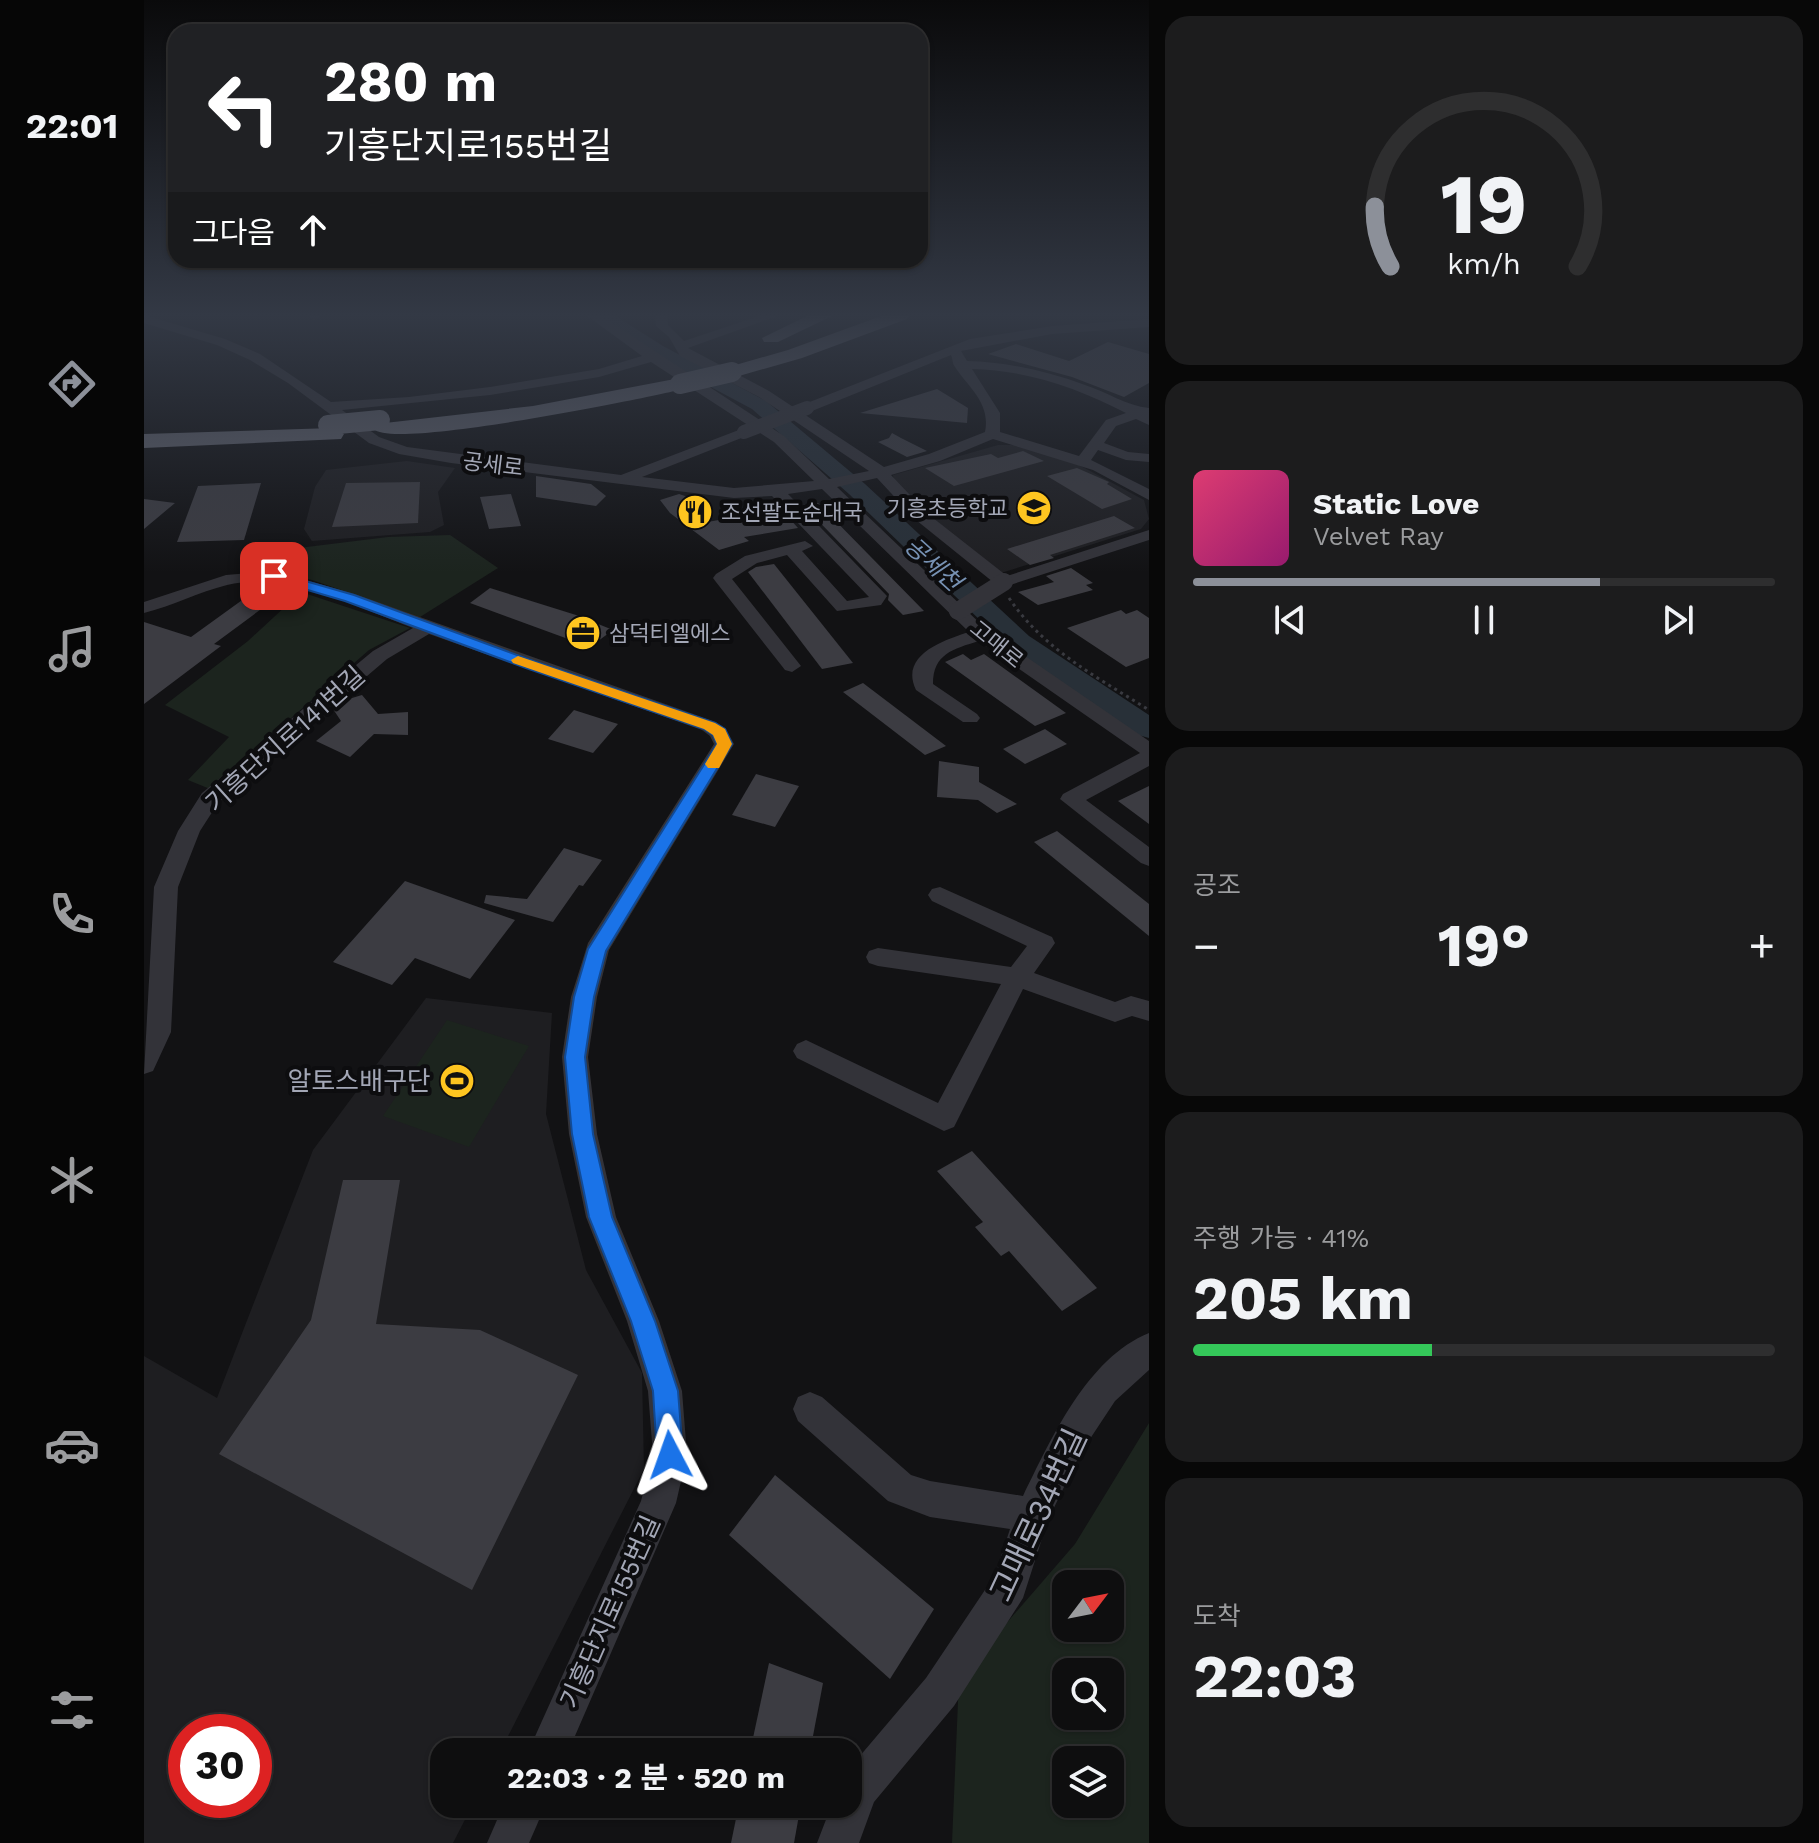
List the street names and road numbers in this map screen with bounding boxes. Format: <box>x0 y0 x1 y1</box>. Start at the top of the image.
street label: 공세로 <box>461 448 525 481</box>
street label: 고매로 <box>965 616 1028 673</box>
street label: 기흥단지로141번길 <box>199 660 371 818</box>
street label: 고매로34번길 <box>982 1423 1094 1607</box>
street label: 기흥단지로155번길 <box>554 1511 666 1713</box>

